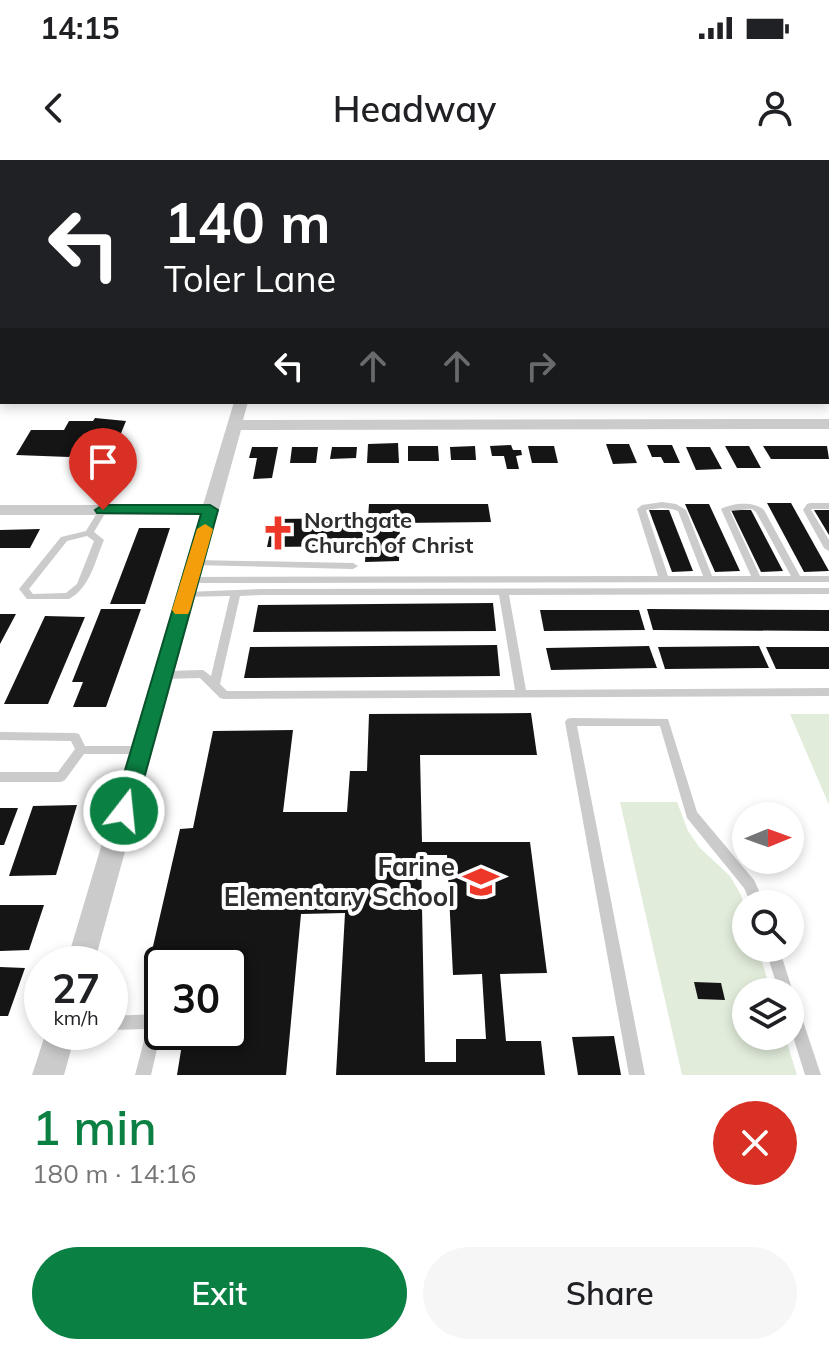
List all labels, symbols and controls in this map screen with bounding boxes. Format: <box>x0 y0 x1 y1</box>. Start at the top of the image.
text: 14:15 <box>40 9 119 47</box>
icon: back <box>32 86 76 130</box>
text: Headway <box>333 86 496 131</box>
icon: person <box>753 86 797 130</box>
text: 140 m <box>164 187 331 257</box>
icon: left <box>32 192 136 296</box>
text: Toler Lane <box>164 256 336 301</box>
icon: left <box>267 344 311 388</box>
icon: ahead <box>351 344 395 388</box>
icon: ahead <box>435 344 479 388</box>
icon: right <box>519 344 563 388</box>
pin <box>69 428 137 510</box>
icon: arrive <box>81 440 125 484</box>
place label: Northgate Church of Christ <box>304 506 473 559</box>
church icon: Northgate Church of Christ <box>259 514 297 552</box>
position arrow <box>82 769 166 853</box>
north arrow <box>732 802 804 874</box>
map controls <box>732 802 804 1050</box>
place label: Farine Elementary School <box>224 850 455 913</box>
school or university icon: Farine Elementary School <box>462 863 500 901</box>
button: search <box>732 890 804 962</box>
speed limit sign: 30 <box>144 946 248 1050</box>
text: 27 <box>52 963 100 1013</box>
button: layers <box>732 978 804 1050</box>
text: km/h <box>53 1005 99 1030</box>
text: 1 min <box>32 1097 157 1157</box>
button: close <box>713 1101 797 1185</box>
text: 180 m · 14:16 <box>32 1157 196 1190</box>
button: Exit <box>32 1247 407 1339</box>
button: Share <box>423 1247 797 1339</box>

